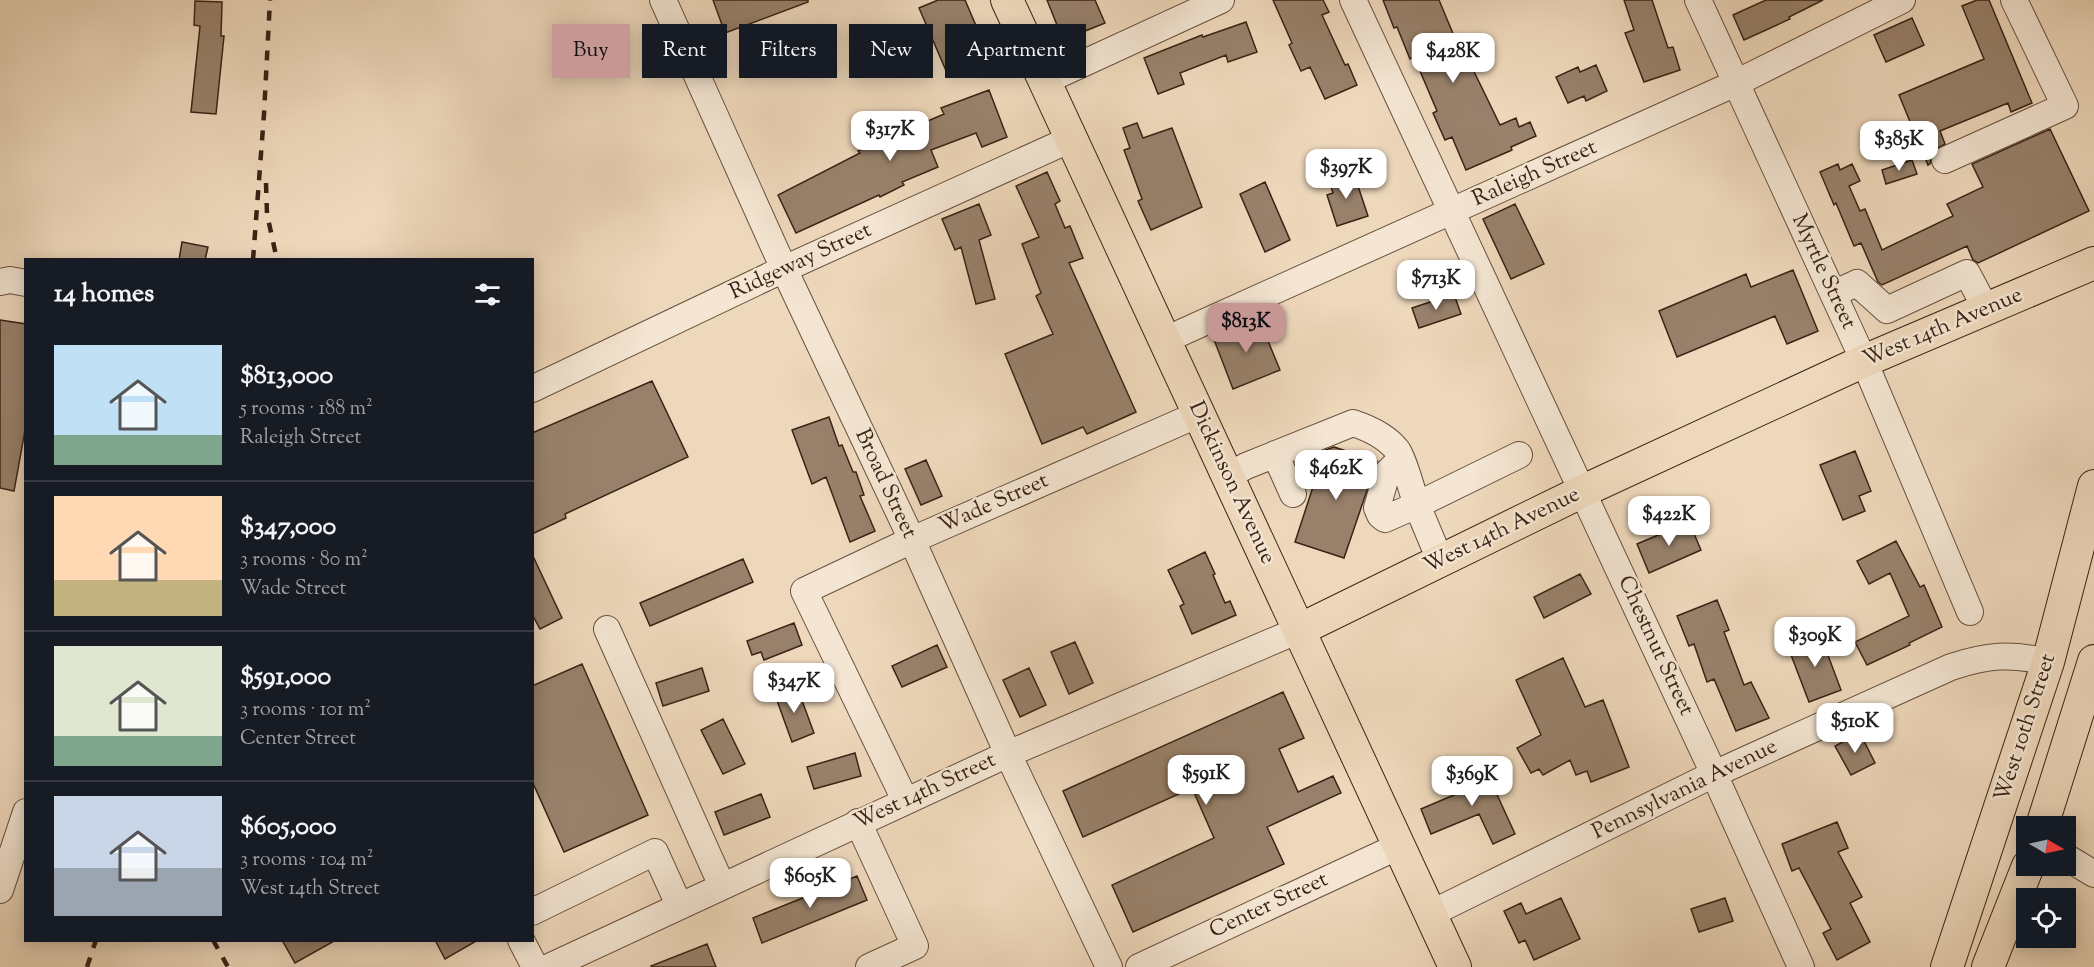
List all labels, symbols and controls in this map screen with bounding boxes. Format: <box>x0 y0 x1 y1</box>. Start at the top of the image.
chip: Buy <box>552 24 630 78</box>
chip: Rent <box>642 24 727 78</box>
chip: Filters <box>739 24 837 78</box>
chip: New <box>849 24 933 78</box>
chip: Apartment <box>945 24 1086 78</box>
pin: $428K <box>1411 33 1495 84</box>
text: $428K <box>1426 38 1480 67</box>
pin: $317K <box>848 111 932 162</box>
text: $317K <box>865 116 915 145</box>
pin: $385K <box>1857 121 1941 172</box>
text: $385K <box>1874 126 1924 155</box>
street label: Raleigh Street <box>1468 132 1603 216</box>
pin: $397K <box>1304 149 1388 200</box>
text: $397K <box>1320 154 1372 183</box>
street label: Myrtle Street <box>1782 209 1864 336</box>
street label: Ridgeway Street <box>725 215 878 309</box>
pin: $713K <box>1394 260 1478 311</box>
text: $713K <box>1411 265 1461 294</box>
text: 14 homes <box>54 276 154 313</box>
icon: filters <box>471 278 504 311</box>
street label: West 14th Avenue <box>1858 280 2028 376</box>
pin: $813K <box>1204 303 1288 354</box>
text: $813K <box>1221 308 1271 337</box>
text: $813,000 <box>240 358 333 395</box>
icon: home <box>102 369 174 441</box>
text: 5 rooms · 188 m² <box>240 395 373 424</box>
street label: Dickinson Avenue <box>1179 396 1283 570</box>
text: Raleigh Street <box>240 424 361 453</box>
street label: Broad Street <box>846 424 925 545</box>
pin: $462K <box>1294 450 1378 501</box>
text: $462K <box>1309 455 1363 484</box>
street label: Wade Street <box>934 465 1054 542</box>
street label: West 14th Avenue <box>1418 479 1586 583</box>
pin: $422K <box>1627 496 1711 547</box>
text: $422K <box>1642 501 1696 530</box>
text: $347,000 <box>240 509 336 546</box>
icon: home <box>102 520 174 592</box>
text: 3 rooms · 80 m² <box>240 546 368 575</box>
street label: Chestnut Street <box>1609 571 1702 722</box>
text: Wade Street <box>240 575 346 604</box>
pin: $309K <box>1773 617 1857 668</box>
text: $309K <box>1788 622 1842 651</box>
street label: West 10th Street <box>1987 649 2065 806</box>
text: $591,000 <box>240 659 331 696</box>
pin: $347K <box>752 663 836 714</box>
text: $347K <box>767 668 821 697</box>
icon: home <box>102 670 174 742</box>
text: 3 rooms · 101 m² <box>240 696 371 725</box>
pin: $510K <box>1813 703 1897 754</box>
text: $510K <box>1830 708 1880 737</box>
text: Center Street <box>240 725 356 754</box>
street label: Pennsylvania Avenue <box>1587 731 1783 849</box>
street label: West 14th Street <box>849 745 1002 839</box>
pin: $591K <box>1164 755 1248 806</box>
pin: $369K <box>1430 756 1514 807</box>
text: $591K <box>1182 760 1230 789</box>
text: $369K <box>1446 761 1498 790</box>
text: $605,000 <box>240 809 336 846</box>
north arrow <box>2016 816 2076 876</box>
map controls <box>2016 816 2076 948</box>
icon: home <box>102 820 174 892</box>
text: 3 rooms · 104 m² <box>240 846 374 875</box>
pin: $605K <box>768 858 852 909</box>
text: $605K <box>784 863 836 892</box>
street label: Center Street <box>1204 864 1334 947</box>
text: West 14th Street <box>240 875 380 904</box>
button: locate <box>2016 888 2076 948</box>

